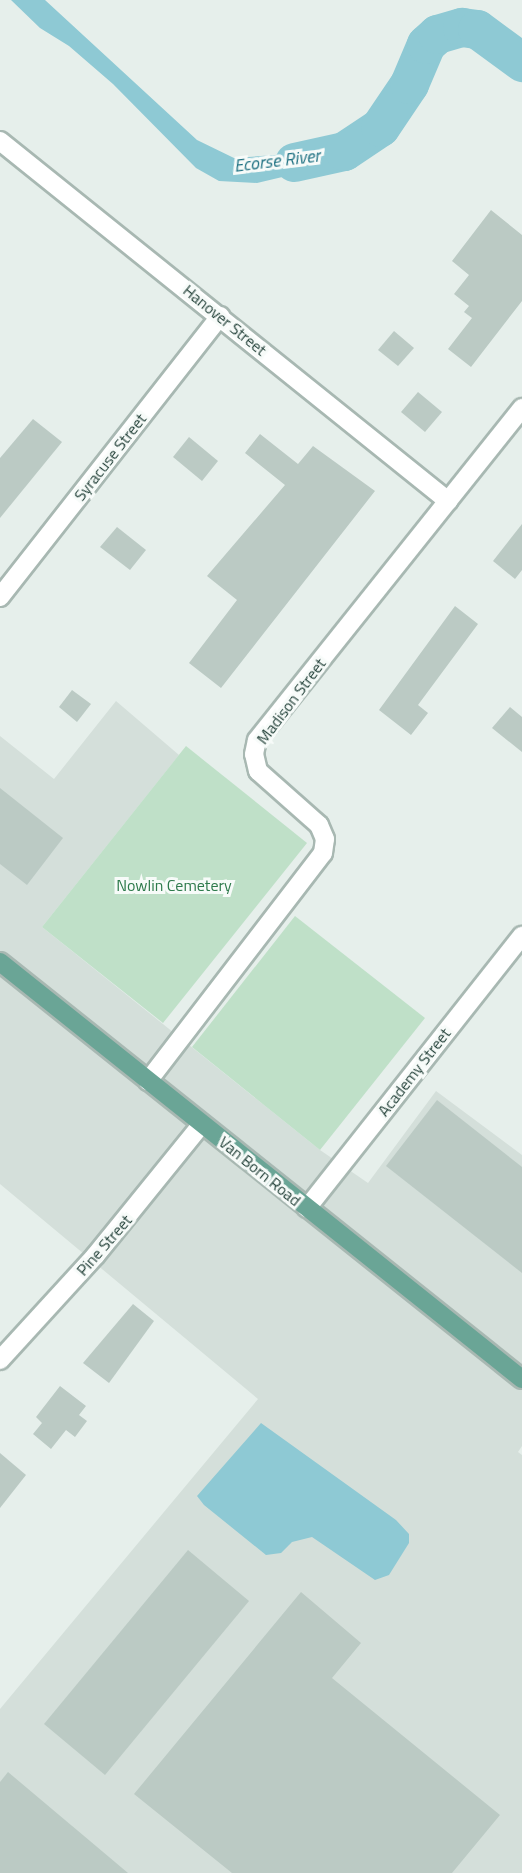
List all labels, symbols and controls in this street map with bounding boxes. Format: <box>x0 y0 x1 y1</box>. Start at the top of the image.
water label: Ecorse River <box>233 145 321 177</box>
street label: Hanover Street <box>179 281 271 359</box>
street label: Syracuse Street <box>70 410 150 504</box>
street label: Madison Street <box>252 654 330 748</box>
park label: Nowlin Cemetery <box>116 875 232 895</box>
street label: Academy Street <box>374 1024 454 1120</box>
street label: Van Born Road <box>215 1132 305 1210</box>
street label: Pine Street <box>72 1211 136 1279</box>

